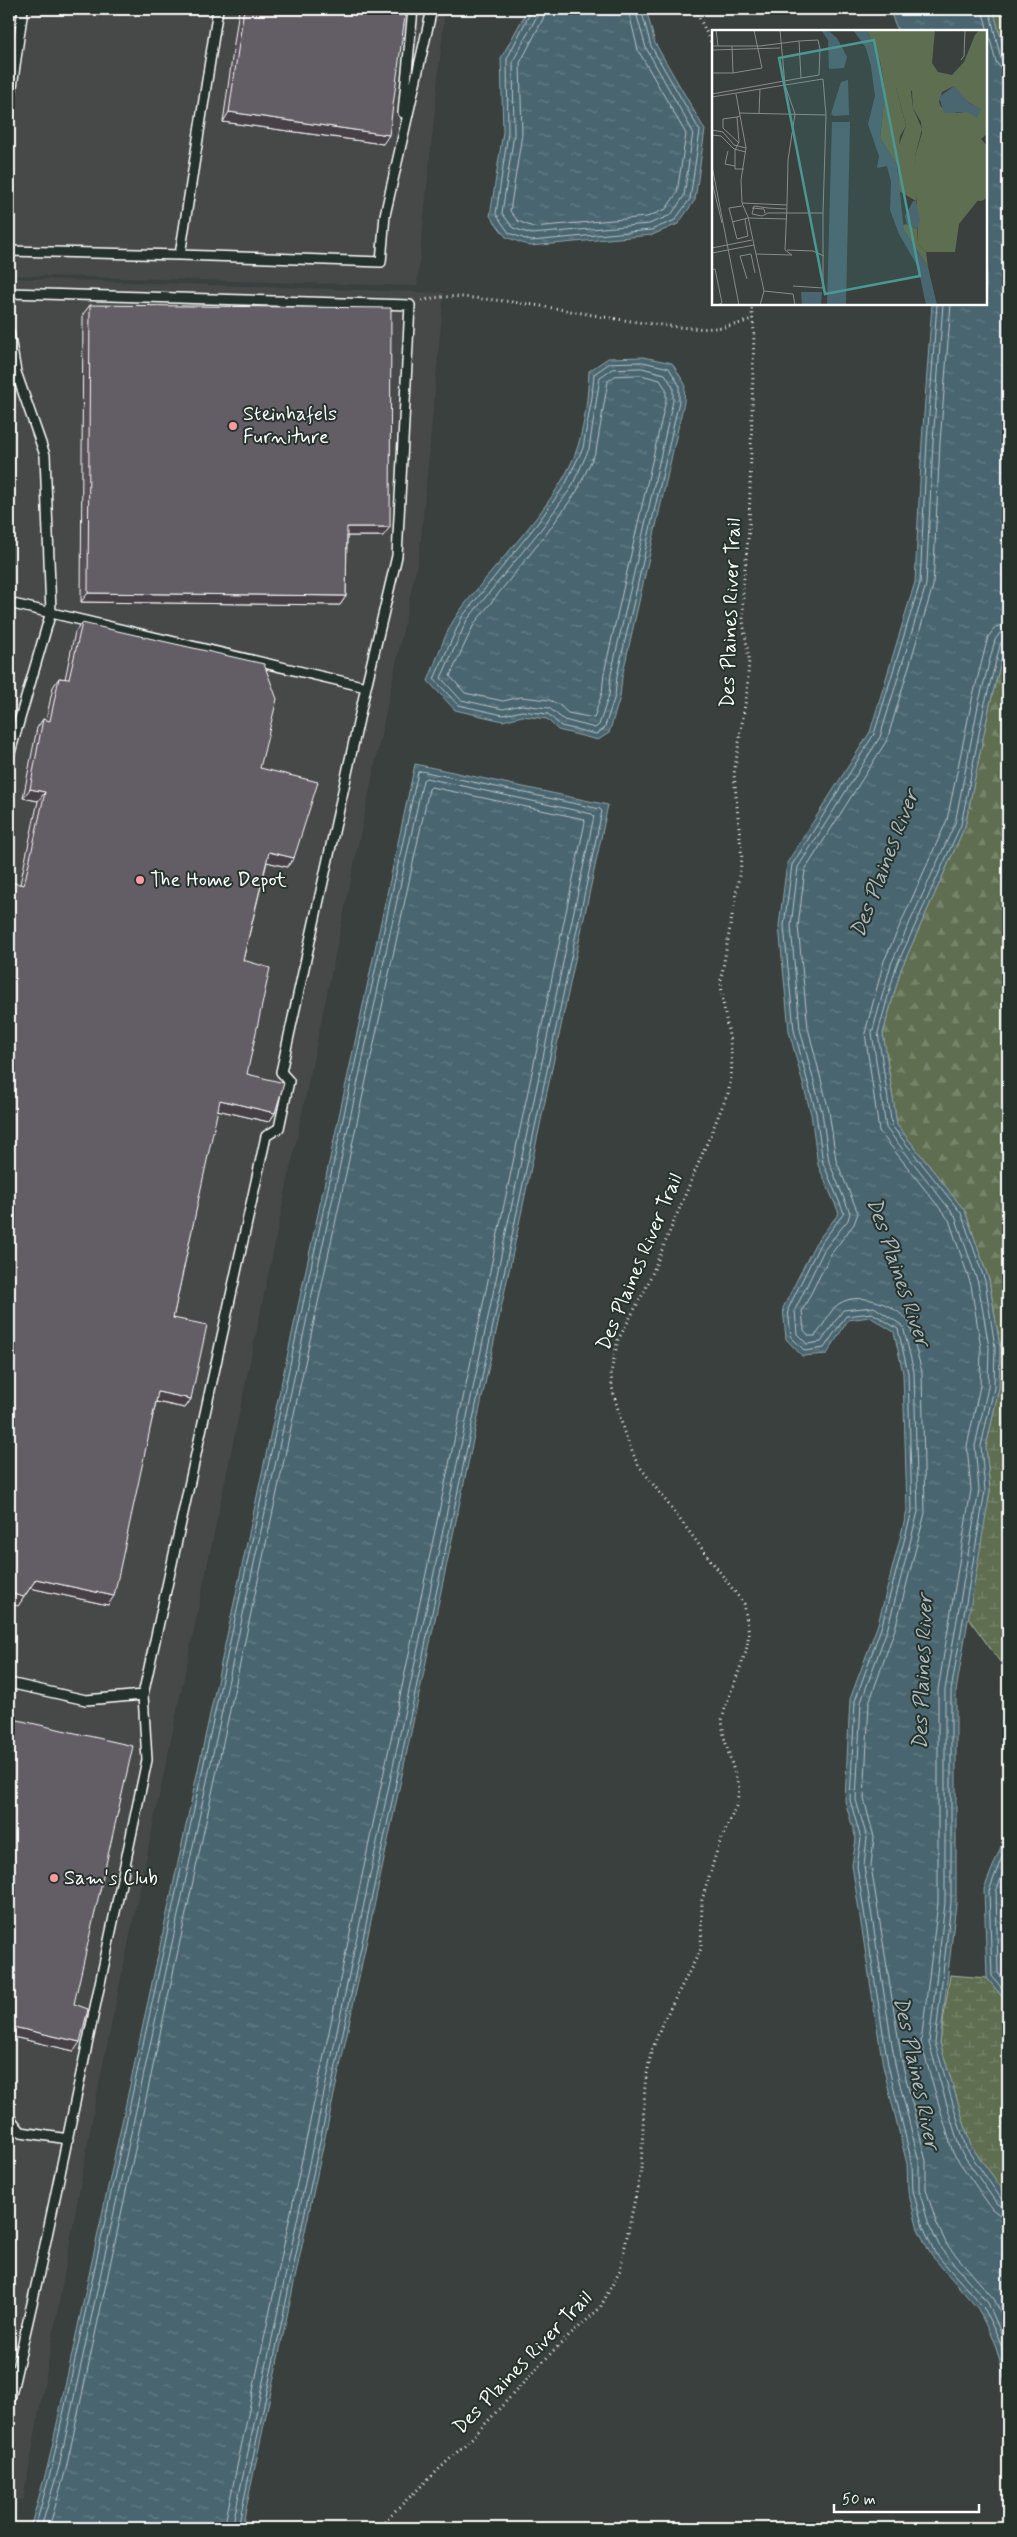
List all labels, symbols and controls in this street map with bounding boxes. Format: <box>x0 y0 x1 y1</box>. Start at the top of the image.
inset map <box>712 30 987 305</box>
place label: Steinhafels Furniture <box>243 401 337 451</box>
marker: Steinhafels Furniture <box>227 420 239 432</box>
street label: Des Plaines River Trail <box>714 518 748 708</box>
water label: Des Plaines River <box>844 783 927 942</box>
place label: The Home Depot <box>150 867 287 894</box>
marker: The Home Depot <box>134 874 146 886</box>
street label: Des Plaines River Trail <box>590 1169 690 1355</box>
water label: Des Plaines River <box>859 1194 938 1353</box>
water label: Des Plaines River <box>906 1591 940 1750</box>
place label: Sam's Club <box>64 1865 158 1892</box>
marker: Sam's Club <box>48 1872 60 1884</box>
water label: Des Plaines River <box>886 1994 947 2155</box>
street label: Des Plaines River Trail <box>447 2285 599 2441</box>
scale bar <box>834 2482 980 2514</box>
text: 50 m <box>842 2490 876 2510</box>

